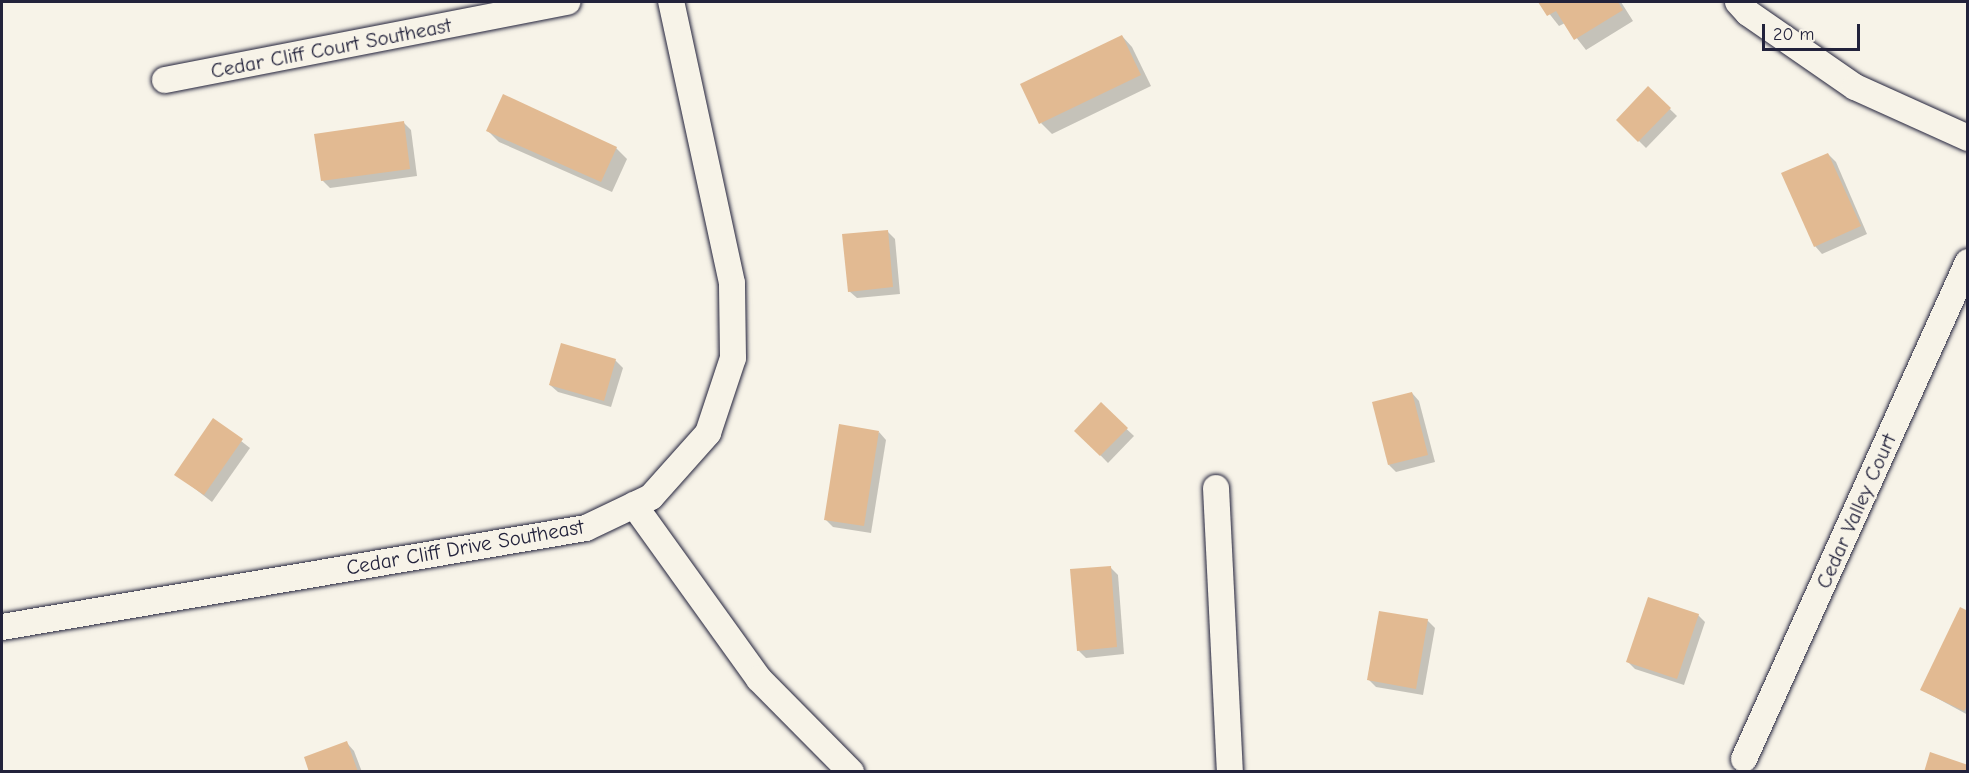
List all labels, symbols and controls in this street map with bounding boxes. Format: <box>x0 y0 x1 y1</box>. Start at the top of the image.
street label: Cedar Cliff Court Southeast <box>209 12 453 84</box>
scale bar <box>1765 12 1862 50</box>
text: 20 m <box>1773 24 1814 45</box>
street label: Cedar Valley Court <box>1811 430 1901 592</box>
street label: Cedar Cliff Drive Southeast <box>344 514 586 580</box>

